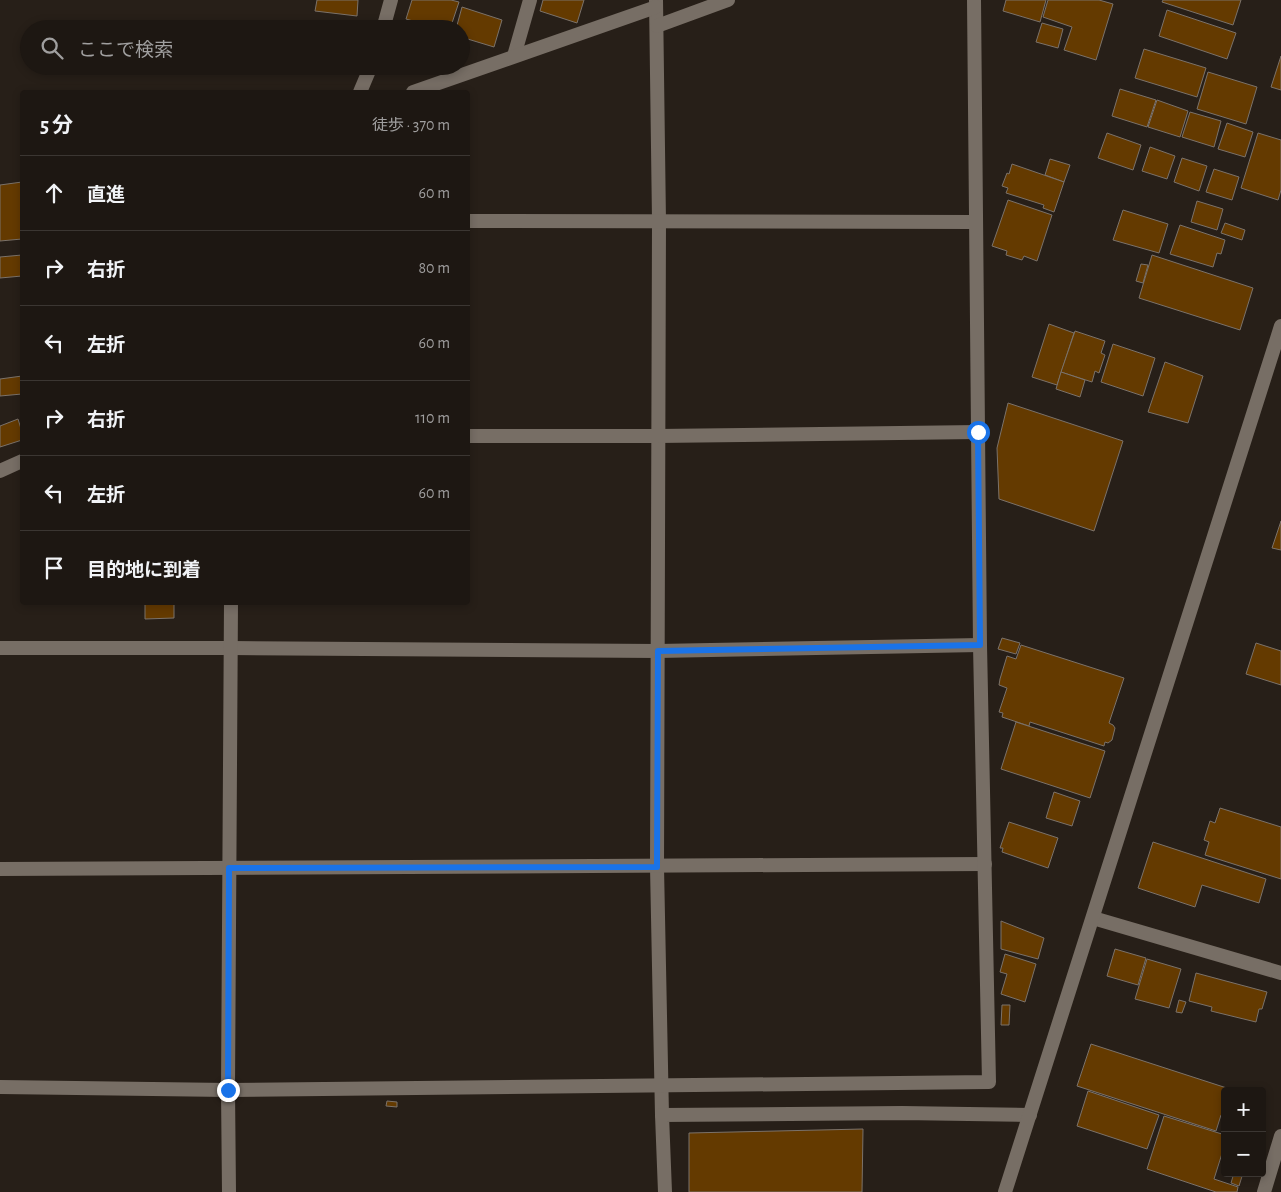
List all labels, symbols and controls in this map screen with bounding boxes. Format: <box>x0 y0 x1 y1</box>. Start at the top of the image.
search box <box>20 20 470 75</box>
icon: search <box>38 34 66 62</box>
text: ここで検索 <box>78 41 173 60</box>
text: 5 分 <box>40 115 73 136</box>
text: 徒歩 · 370 m <box>372 117 450 133</box>
icon: ahead <box>40 179 68 207</box>
text: 60 m <box>419 185 450 201</box>
text: 直進 <box>87 186 125 205</box>
icon: right <box>40 254 68 282</box>
text: 80 m <box>419 260 450 276</box>
text: 右折 <box>87 261 125 280</box>
icon: left <box>40 329 68 357</box>
text: 60 m <box>419 335 450 351</box>
text: 左折 <box>87 336 125 355</box>
icon: right <box>40 404 68 432</box>
text: 110 m <box>415 410 450 426</box>
text: 右折 <box>87 411 125 430</box>
route start <box>967 421 990 444</box>
icon: left <box>40 479 68 507</box>
text: 60 m <box>419 485 450 501</box>
text: 左折 <box>87 486 125 505</box>
icon: arrive <box>40 554 68 582</box>
text: 目的地に到着 <box>87 561 201 580</box>
route end <box>217 1079 240 1102</box>
map controls <box>1221 1087 1266 1177</box>
button: + <box>1221 1087 1266 1132</box>
button: − <box>1221 1132 1266 1177</box>

